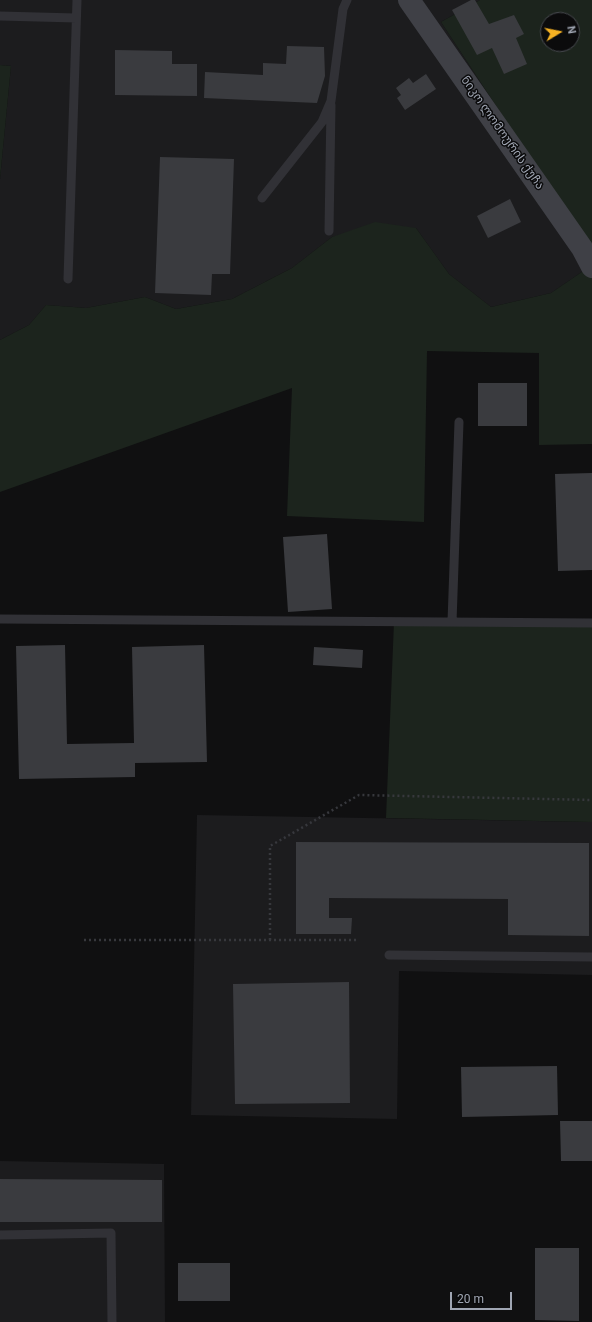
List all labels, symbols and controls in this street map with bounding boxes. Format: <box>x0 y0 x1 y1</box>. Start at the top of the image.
north arrow <box>540 12 580 52</box>
text: N <box>564 25 578 35</box>
street label: ნიკო ლომოურის ქუჩა <box>457 74 547 192</box>
scale bar <box>452 1284 514 1310</box>
text: 20 m <box>457 1292 484 1306</box>

